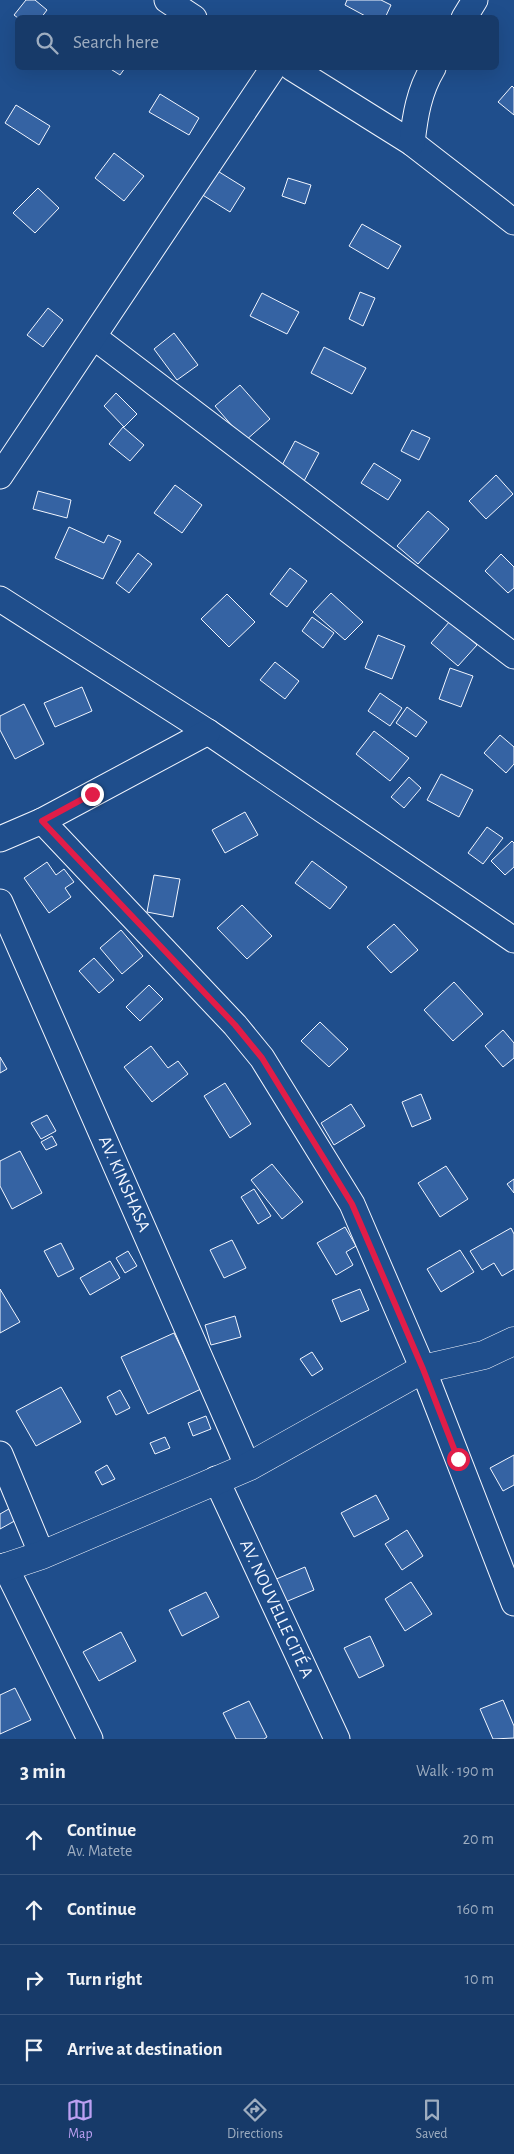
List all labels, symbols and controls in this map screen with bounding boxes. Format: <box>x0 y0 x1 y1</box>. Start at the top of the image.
search box <box>15 15 499 70</box>
icon: search <box>33 29 61 57</box>
text: Search here <box>73 33 159 52</box>
route end <box>81 783 104 806</box>
street label: AV. KINSHASA <box>95 1133 153 1235</box>
route start <box>447 1448 470 1471</box>
street label: AV. NOUVELLE CITÉ A <box>236 1536 319 1682</box>
text: 3 min <box>20 1761 66 1782</box>
text: Walk · 190 m <box>416 1763 494 1779</box>
text: Continue <box>67 1821 136 1840</box>
icon: ahead <box>20 1826 48 1854</box>
text: 20 m <box>463 1831 494 1847</box>
text: Av. Matete <box>67 1843 132 1859</box>
icon: ahead <box>20 1896 48 1924</box>
text: Continue <box>67 1900 136 1919</box>
text: 160 m <box>457 1901 494 1917</box>
icon: right <box>20 1966 48 1994</box>
text: Turn right <box>67 1970 142 1989</box>
text: 10 m <box>465 1971 494 1987</box>
icon: arrive <box>20 2036 48 2064</box>
text: Arrive at destination <box>67 2040 223 2059</box>
tab: Map <box>66 2096 94 2143</box>
tab: Directions <box>227 2096 283 2143</box>
tab: Saved <box>416 2096 448 2143</box>

